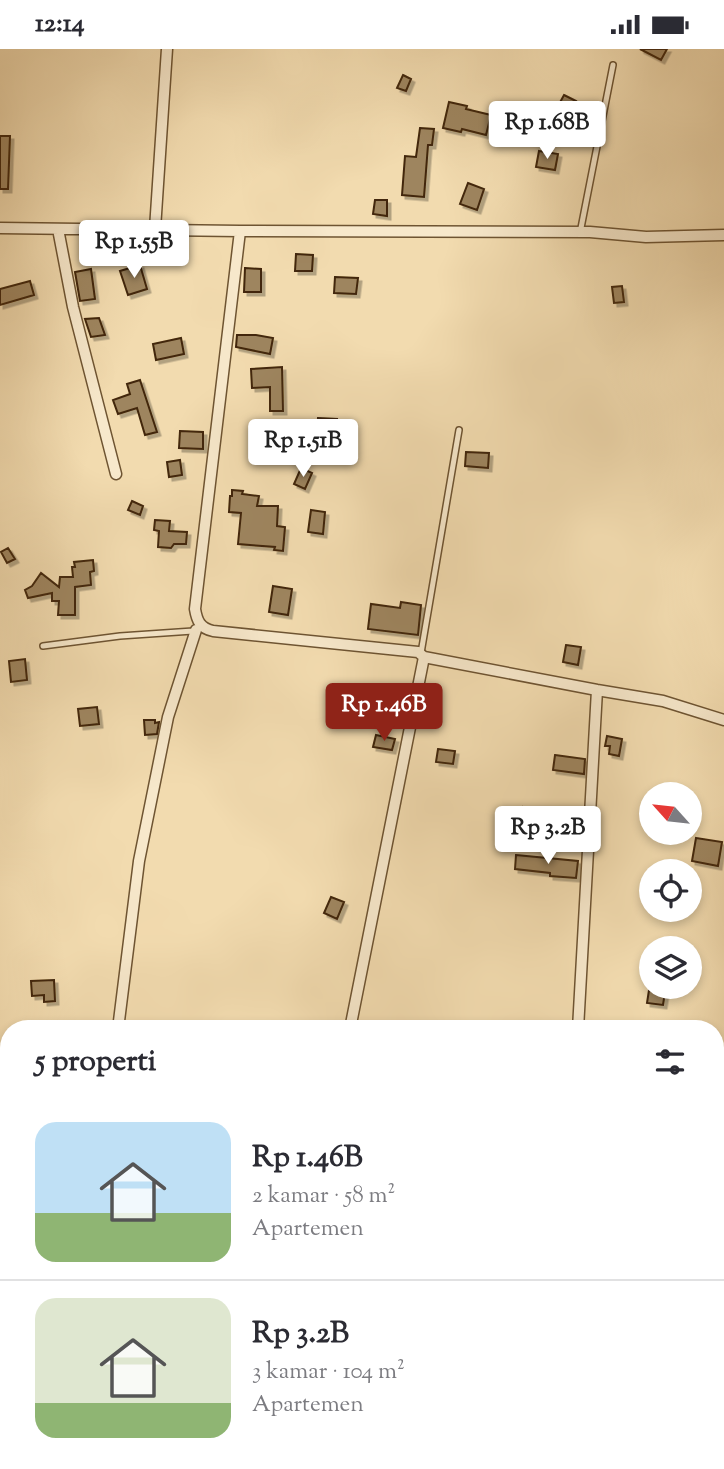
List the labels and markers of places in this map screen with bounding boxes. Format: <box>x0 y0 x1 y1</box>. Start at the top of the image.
pin: Rp 1.68B <box>475 101 619 161</box>
pin: Rp 1.55B <box>62 221 206 280</box>
pin: Rp 1.51B <box>231 419 375 479</box>
pin: Rp 1.46B <box>312 683 456 743</box>
pin: Rp 3.2B <box>483 807 613 866</box>

